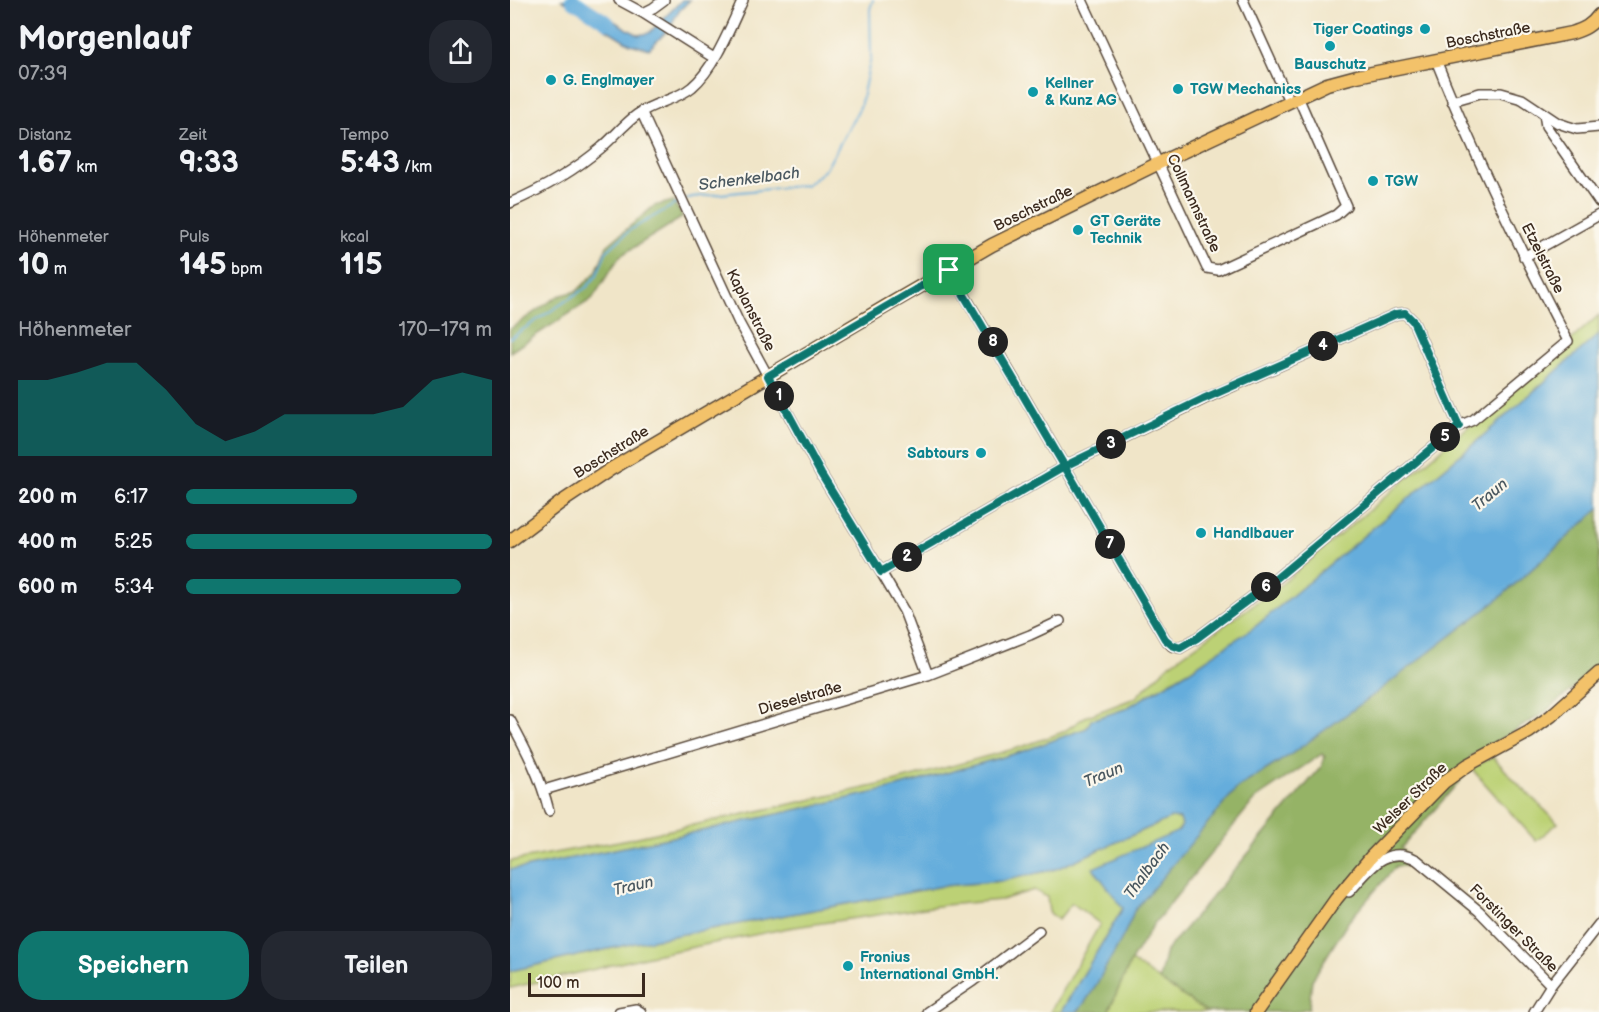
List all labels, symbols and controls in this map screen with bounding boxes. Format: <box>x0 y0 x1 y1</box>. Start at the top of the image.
street label: Boschstraße <box>1444 18 1532 53</box>
text: Morgenlauf <box>18 19 192 59</box>
button: share <box>429 20 492 83</box>
place label: Tiger Coatings <box>1313 20 1413 39</box>
marker: Tiger Coatings <box>1418 22 1432 36</box>
marker: Bauschutz <box>1323 39 1337 53</box>
place label: Bauschutz <box>1294 55 1367 74</box>
text: 07:39 <box>18 62 67 86</box>
place label: G. Englmayer <box>563 71 655 90</box>
marker: G. Englmayer <box>544 73 558 87</box>
place label: Kellner & Kunz AG <box>1045 74 1117 110</box>
place label: TGW Mechanics <box>1190 80 1301 99</box>
marker: TGW Mechanics <box>1171 82 1185 96</box>
marker: Kellner & Kunz AG <box>1026 85 1040 99</box>
text: Distanz <box>18 126 72 145</box>
text: Zeit <box>179 126 207 145</box>
text: Tempo <box>340 126 389 145</box>
text: 1.67 <box>18 145 72 181</box>
text: 9:33 <box>179 145 239 181</box>
text: 5:43 <box>340 145 400 181</box>
street label: Collmannstraße <box>1162 151 1225 256</box>
text: km <box>72 158 97 177</box>
text: /km <box>400 158 432 177</box>
water label: Schenkelbach <box>698 164 801 195</box>
place label: TGW <box>1385 172 1418 191</box>
marker: TGW <box>1366 174 1380 188</box>
street label: Boschstraße <box>991 181 1076 236</box>
place label: GT Geräte Technik <box>1090 212 1161 248</box>
street label: Etzelstraße <box>1517 220 1568 297</box>
marker: GT Geräte Technik <box>1071 223 1085 237</box>
text: Höhenmeter <box>18 228 108 247</box>
text: Puls <box>179 228 209 247</box>
text: kcal <box>340 228 369 247</box>
pin <box>923 244 974 295</box>
text: 10 <box>18 247 49 283</box>
text: 145 <box>179 247 227 283</box>
text: 115 <box>340 247 383 283</box>
icon: arrive <box>932 253 965 286</box>
text: m <box>49 260 67 279</box>
text: bpm <box>227 260 262 279</box>
street label: Kaplanstraße <box>722 266 779 355</box>
text: Höhenmeter <box>18 318 131 342</box>
text: 170–179 m <box>398 318 492 342</box>
pin: 8 <box>978 327 1008 357</box>
pin: 4 <box>1308 331 1338 361</box>
text: 8 <box>988 332 998 351</box>
text: 4 <box>1318 336 1328 355</box>
pin: 1 <box>764 381 794 411</box>
text: 1 <box>776 386 782 405</box>
street label: Boschstraße <box>570 422 653 483</box>
pin: 5 <box>1430 422 1460 452</box>
text: 5 <box>1440 427 1450 446</box>
pin: 3 <box>1096 429 1126 459</box>
text: 3 <box>1106 434 1116 453</box>
place label: Sabtours <box>907 444 969 463</box>
marker: Sabtours <box>974 446 988 460</box>
water label: Traun <box>1468 475 1512 516</box>
text: 200 m <box>18 485 77 509</box>
text: 6:17 <box>114 485 148 509</box>
place label: Handlbauer <box>1213 524 1295 543</box>
marker: Handlbauer <box>1194 526 1208 540</box>
pin: 7 <box>1095 529 1125 559</box>
text: 400 m <box>18 530 77 554</box>
text: 5:25 <box>114 530 153 554</box>
text: 7 <box>1106 534 1114 553</box>
pin: 2 <box>892 542 922 572</box>
text: 2 <box>902 547 912 566</box>
pin: 6 <box>1251 572 1281 602</box>
text: 600 m <box>18 575 78 599</box>
text: 5:34 <box>114 575 154 599</box>
text: 6 <box>1261 577 1271 596</box>
street label: Dieselstraße <box>756 677 844 719</box>
street label: Welser Straße <box>1370 758 1451 838</box>
water label: Traun <box>1081 759 1126 792</box>
water label: Thalbach <box>1120 839 1174 903</box>
water label: Traun <box>611 873 655 900</box>
street label: Forstinger Straße <box>1465 880 1562 977</box>
button: Speichern <box>18 931 249 1000</box>
button: Teilen <box>261 931 492 1000</box>
place label: Fronius International GmbH. <box>860 948 998 984</box>
marker: Fronius International GmbH. <box>841 959 855 973</box>
scale bar <box>528 970 645 998</box>
text: 100 m <box>537 974 580 993</box>

